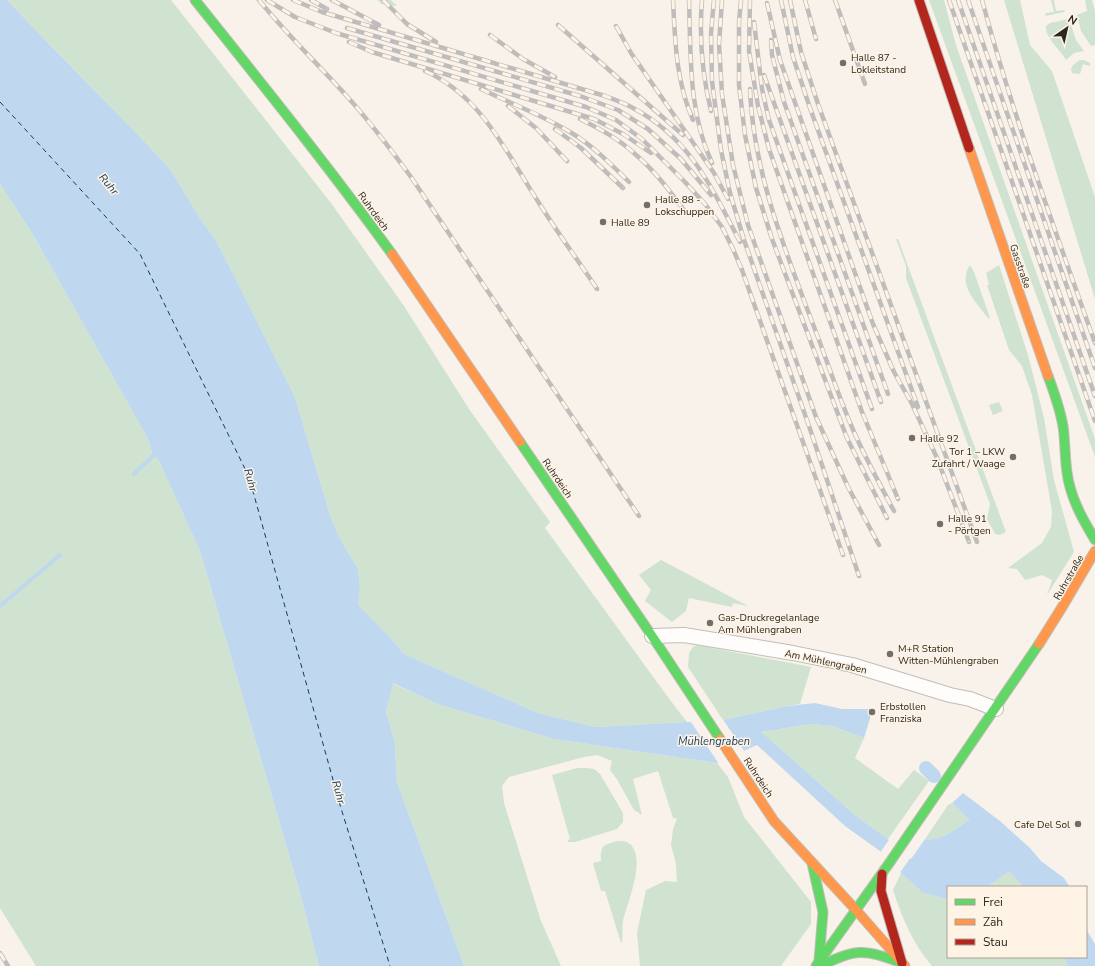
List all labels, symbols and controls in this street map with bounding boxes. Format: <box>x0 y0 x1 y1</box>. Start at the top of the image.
north arrow <box>1047 8 1087 48</box>
text: N <box>1065 12 1080 29</box>
place label: Halle 87 - Lokleitstand <box>851 51 906 77</box>
marker: Halle 87 - Lokleitstand <box>838 58 848 68</box>
water label: Ruhr <box>95 170 123 199</box>
street label: Ruhrdeich <box>354 189 392 234</box>
place label: Halle 88 - Lokschuppen <box>655 193 714 219</box>
marker: Halle 88 - Lokschuppen <box>642 200 652 210</box>
place label: Halle 89 <box>611 216 650 230</box>
marker: Halle 89 <box>598 217 608 227</box>
street label: Gasstraße <box>1006 242 1034 290</box>
place label: Halle 92 <box>920 432 959 446</box>
marker: Halle 92 <box>907 433 917 443</box>
place label: Tor 1 – LKW Zufahrt / Waage <box>932 445 1005 471</box>
marker: Tor 1 – LKW Zufahrt / Waage <box>1008 452 1018 462</box>
street label: Ruhrdeich <box>539 456 576 501</box>
water label: Ruhr <box>240 467 261 495</box>
place label: Halle 91 - Pörtgen <box>948 512 991 538</box>
marker: Halle 91 - Pörtgen <box>935 519 945 529</box>
street label: Ruhrstraße <box>1050 552 1087 603</box>
place label: Gas-Druckregelanlage Am Mühlengraben <box>718 611 819 637</box>
marker: Gas-Druckregelanlage Am Mühlengraben <box>705 618 715 628</box>
place label: M+R Station Witten-Mühlengraben <box>898 642 999 668</box>
street label: Am Mühlengraben <box>783 646 868 678</box>
marker: M+R Station Witten-Mühlengraben <box>885 649 895 659</box>
place label: Erbstollen Franziska <box>880 700 926 726</box>
marker: Erbstollen Franziska <box>867 707 877 717</box>
water label: Mühlengraben <box>678 734 750 749</box>
street label: Ruhrdeich <box>740 755 776 800</box>
water label: Ruhr <box>328 779 349 807</box>
place label: Cafe Del Sol <box>1014 818 1070 832</box>
marker: Cafe Del Sol <box>1073 819 1083 829</box>
legend <box>947 886 1087 958</box>
text: Frei <box>983 894 1003 910</box>
text: Zäh <box>983 914 1003 930</box>
text: Stau <box>983 934 1008 950</box>

